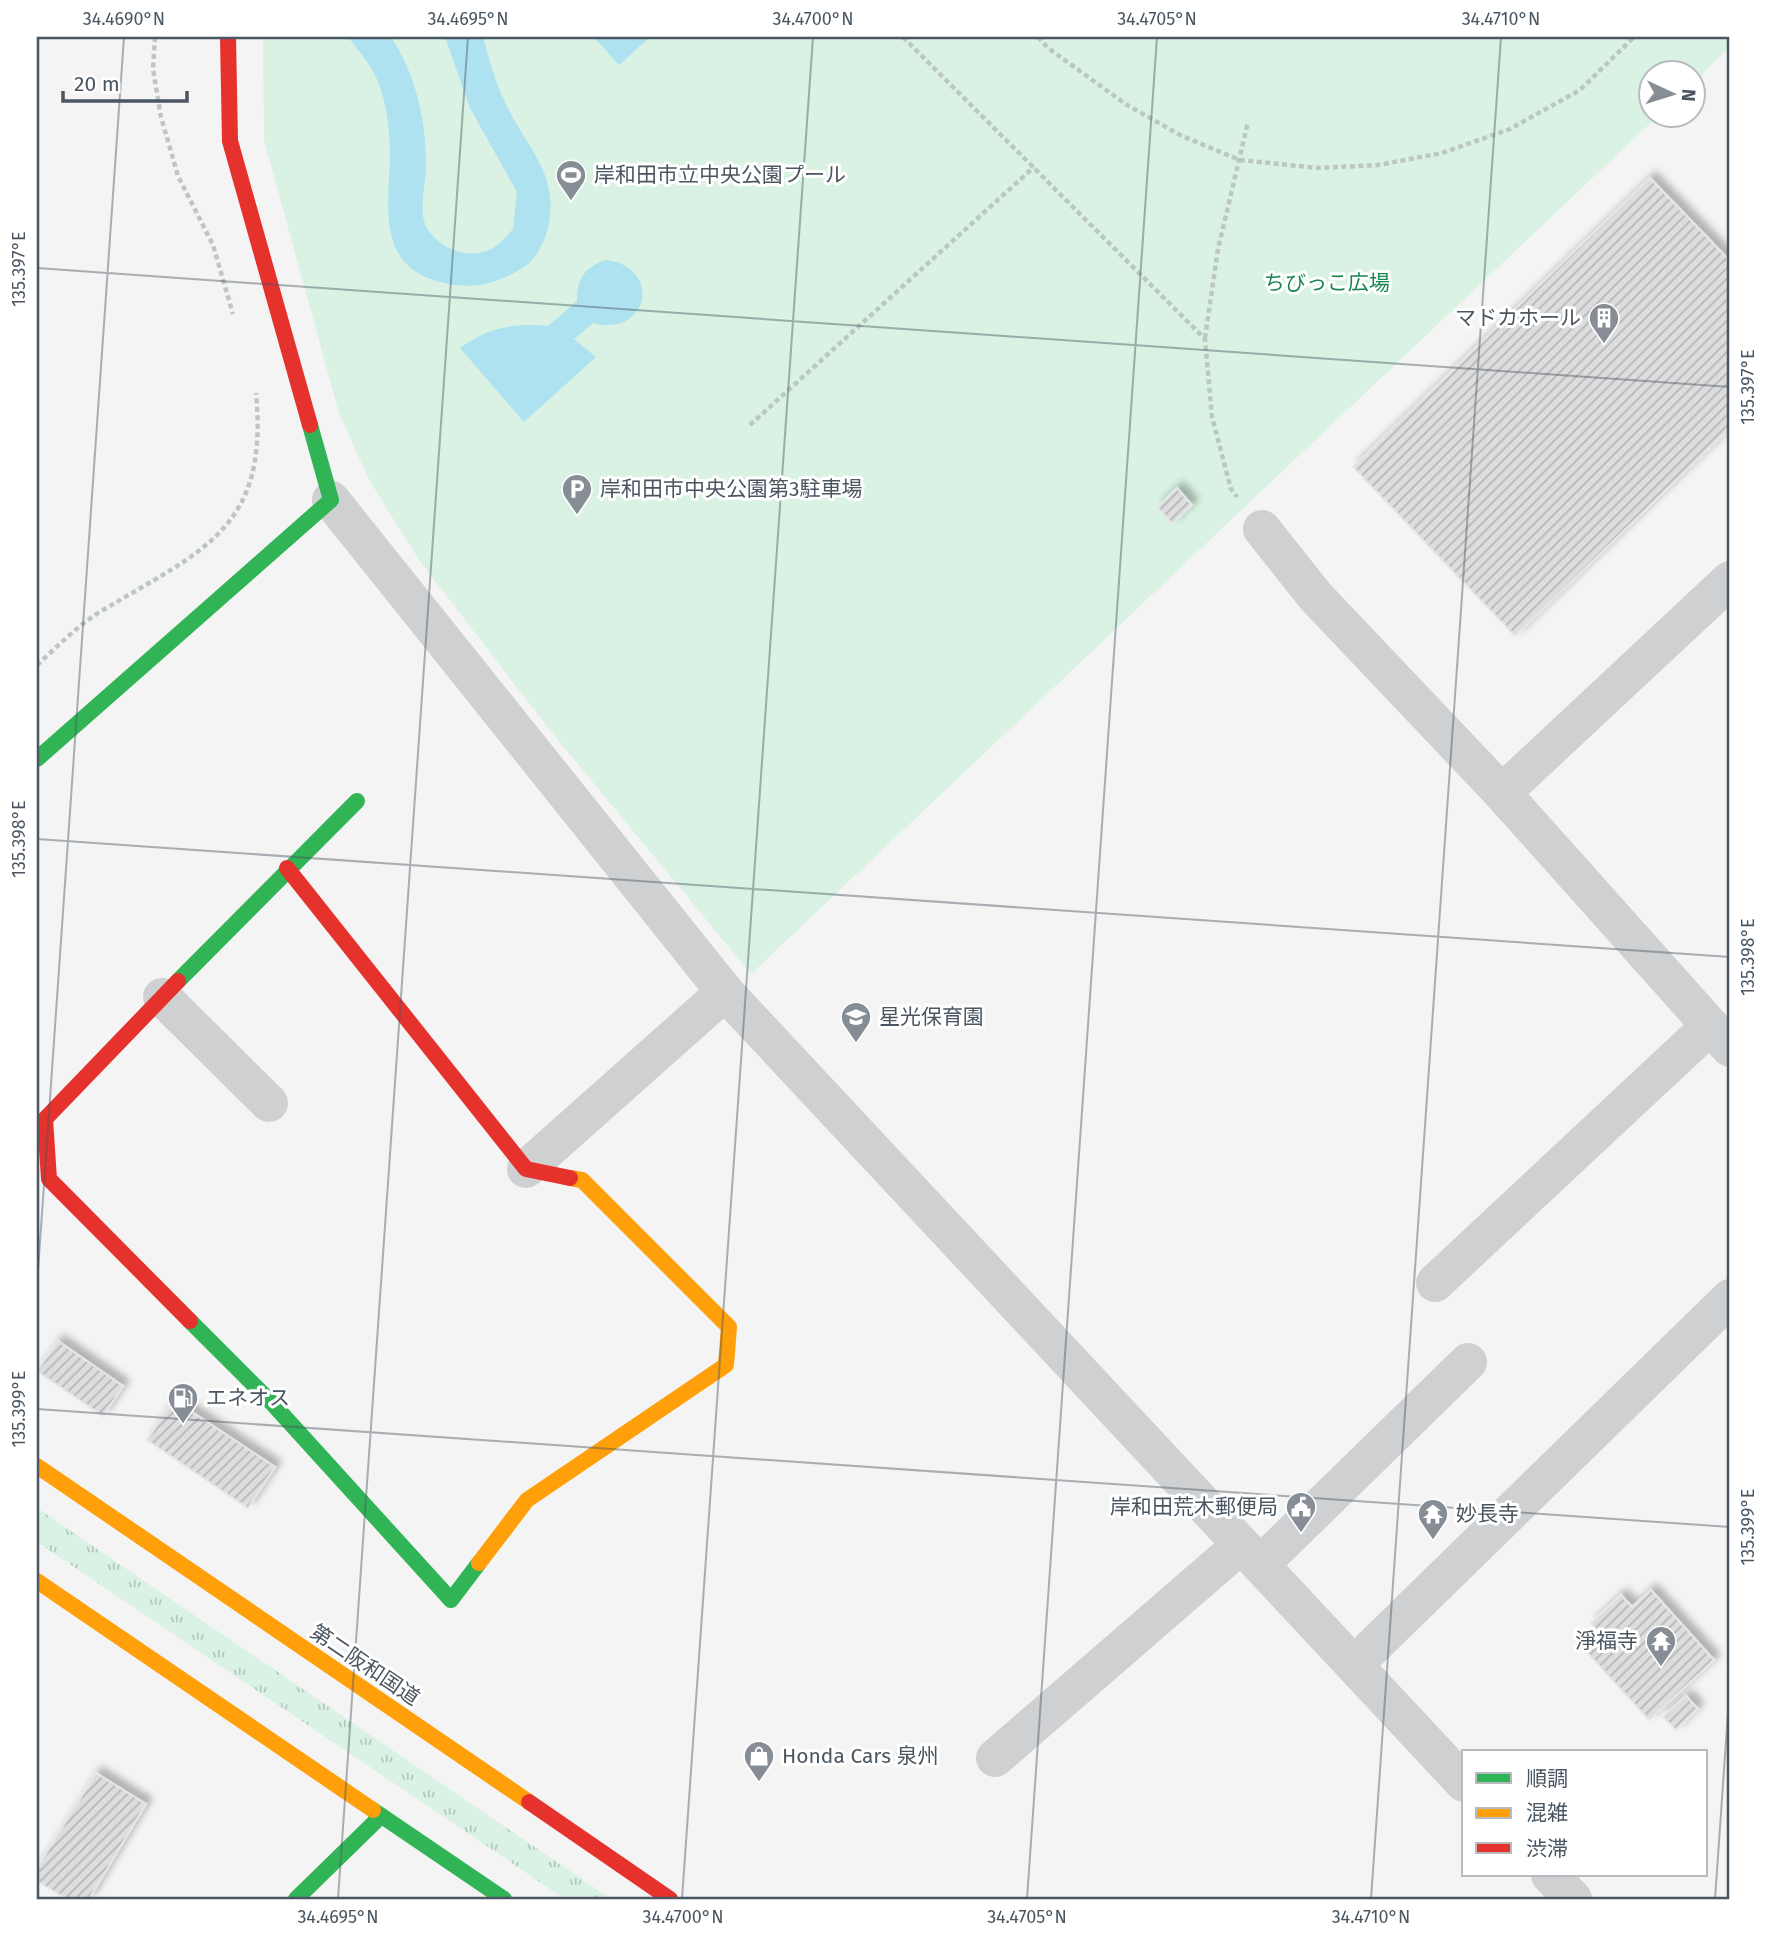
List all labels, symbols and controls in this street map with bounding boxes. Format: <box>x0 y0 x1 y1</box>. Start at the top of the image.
text: 34.4690°N <box>83 8 165 30</box>
text: 34.4695°N <box>427 8 509 30</box>
text: 34.4700°N <box>773 8 853 30</box>
text: 34.4705°N <box>1117 8 1197 30</box>
text: 34.4710°N <box>1462 8 1540 30</box>
scale bar <box>63 60 187 104</box>
north arrow <box>1638 60 1708 130</box>
text: 20 m <box>74 71 120 97</box>
text: N <box>1677 88 1700 102</box>
sports icon: 岸和田市立中央公園プール <box>554 158 588 202</box>
place label: 岸和田市立中央公園プール <box>594 162 846 188</box>
text: 135.397°E <box>8 231 30 307</box>
park label: ちびっこ広場 <box>1264 270 1390 296</box>
building icon: マドカホール <box>1587 301 1621 345</box>
place label: マドカホール <box>1455 305 1581 331</box>
text: 135.397°E <box>1737 349 1759 425</box>
parking icon: 岸和田市中央公園第3駐車場 <box>560 472 594 516</box>
place label: 岸和田市中央公園第3駐車場 <box>600 476 862 502</box>
text: 135.398°E <box>8 800 30 878</box>
text: 135.398°E <box>1737 918 1759 996</box>
school or university icon: 星光保育園 <box>839 1000 873 1044</box>
place label: 星光保育園 <box>879 1004 984 1030</box>
text: 135.399°E <box>8 1371 30 1448</box>
fuel station icon: エネオス <box>166 1381 200 1425</box>
place label: エネオス <box>206 1385 290 1411</box>
text: 135.399°E <box>1737 1489 1759 1566</box>
public building icon: 岸和田荒木郵便局 <box>1284 1490 1318 1534</box>
place label: 岸和田荒木郵便局 <box>1110 1494 1278 1520</box>
temple icon: 妙長寺 <box>1416 1497 1450 1541</box>
place label: 妙長寺 <box>1456 1501 1519 1527</box>
street label: 第二阪和国道 <box>306 1619 424 1711</box>
temple icon: 淨福寺 <box>1644 1624 1678 1668</box>
place label: 淨福寺 <box>1575 1628 1638 1654</box>
shop icon: Honda Cars 泉州 <box>742 1739 776 1783</box>
place label: Honda Cars 泉州 <box>782 1743 939 1769</box>
legend <box>1462 1750 1708 1876</box>
text: 順調 <box>1526 1766 1568 1792</box>
text: 混雑 <box>1526 1800 1568 1826</box>
text: 渋滞 <box>1526 1836 1568 1862</box>
text: 34.4695°N <box>297 1906 379 1928</box>
text: 34.4700°N <box>643 1906 723 1928</box>
text: 34.4705°N <box>987 1906 1067 1928</box>
text: 34.4710°N <box>1332 1906 1410 1928</box>

